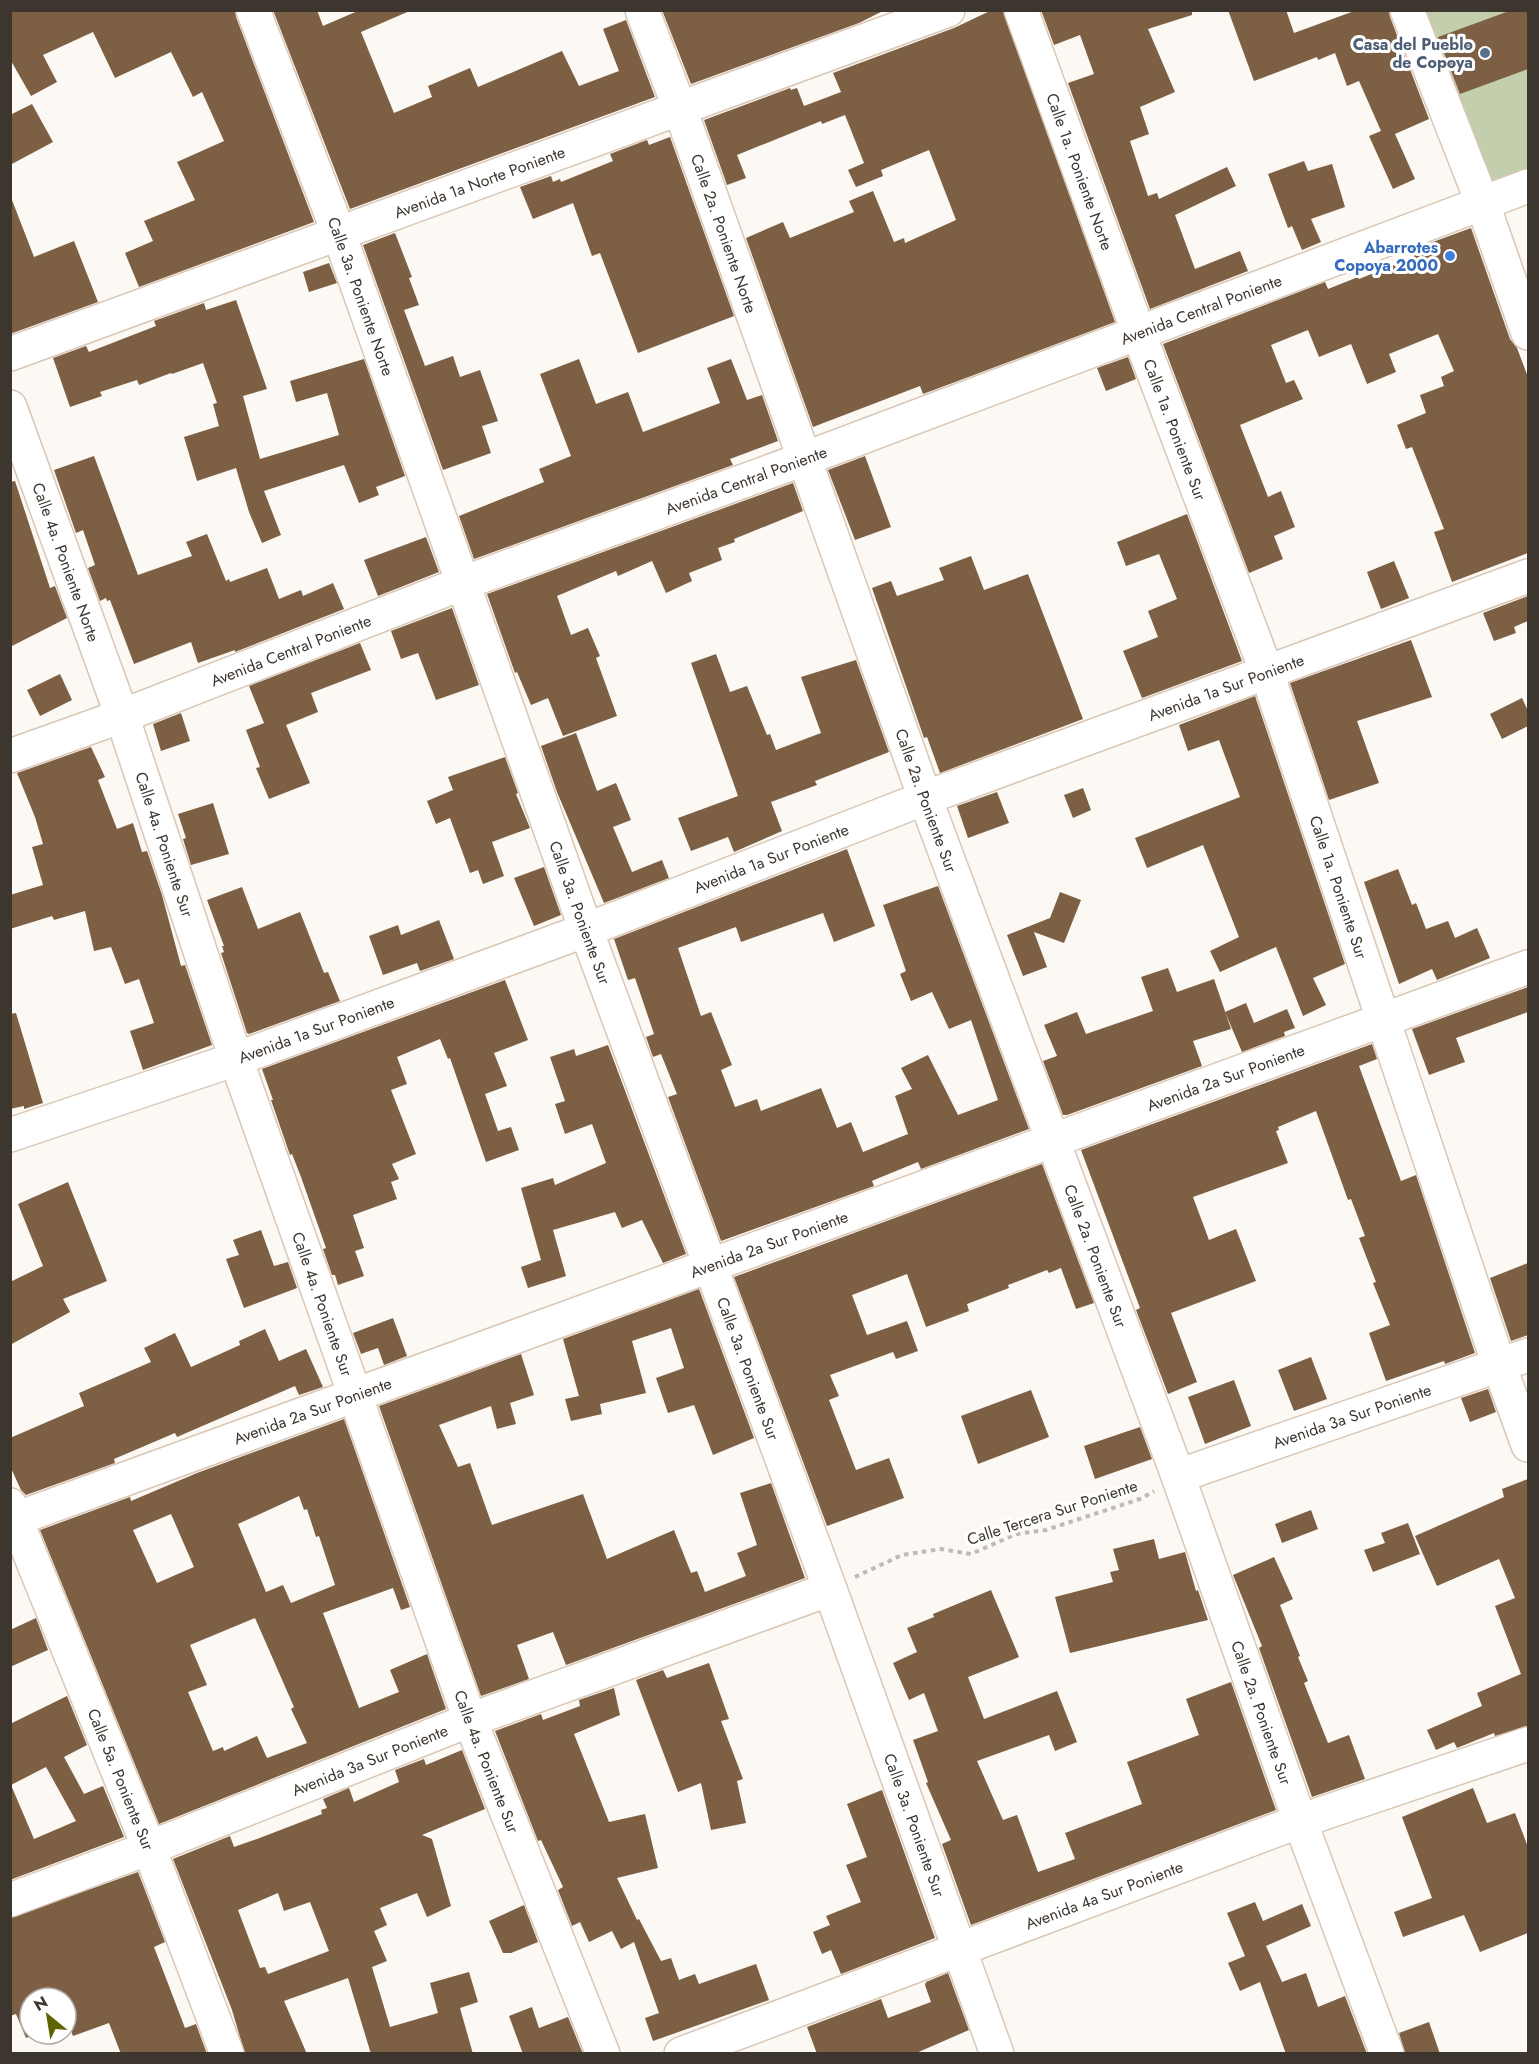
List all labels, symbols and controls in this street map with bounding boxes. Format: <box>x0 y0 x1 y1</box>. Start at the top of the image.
place label: Casa del Pueblo de Copoya <box>1353 33 1473 74</box>
marker: Casa del Pueblo de Copoya <box>1478 46 1492 60</box>
street label: Calle 1a. Poniente Norte <box>1040 90 1119 254</box>
street label: Avenida 1a Norte Poniente <box>391 140 568 224</box>
street label: Calle 2a. Poniente Norte <box>685 151 763 316</box>
street label: Calle 3a. Poniente Norte <box>322 214 399 379</box>
place label: Abarrotes Copoya 2000 <box>1334 236 1438 277</box>
marker: Abarrotes Copoya 2000 <box>1443 249 1457 263</box>
street label: Avenida Central Poniente <box>1117 269 1285 351</box>
street label: Calle 1a. Poniente Sur <box>1137 356 1212 504</box>
street label: Avenida Central Poniente <box>662 440 830 521</box>
street label: Calle 4a. Poniente Norte <box>26 480 105 645</box>
street label: Avenida Central Poniente <box>207 609 375 692</box>
street label: Avenida 1a Sur Poniente <box>1145 648 1307 727</box>
street label: Calle 2a. Poniente Sur <box>889 726 963 876</box>
street label: Calle 4a. Poniente Sur <box>129 769 199 921</box>
street label: Calle 1a. Poniente Sur <box>1304 813 1373 962</box>
street label: Avenida 1a Sur Poniente <box>690 818 852 899</box>
street label: Calle 3a. Poniente Sur <box>543 838 616 988</box>
street label: Avenida 1a Sur Poniente <box>235 991 398 1069</box>
street label: Avenida 2a Sur Poniente <box>1144 1038 1308 1117</box>
street label: Calle 2a. Poniente Sur <box>1058 1181 1133 1331</box>
street label: Avenida 2a Sur Poniente <box>687 1205 851 1284</box>
street label: Calle 4a. Poniente Sur <box>286 1229 359 1380</box>
street label: Calle 3a. Poniente Sur <box>711 1294 785 1444</box>
street label: Avenida 2a Sur Poniente <box>230 1372 395 1450</box>
street label: Avenida 3a Sur Poniente <box>1270 1378 1434 1454</box>
street label: Calle Tercera Sur Poniente <box>964 1474 1140 1551</box>
street label: Calle 2a. Poniente Sur <box>1225 1638 1297 1789</box>
street label: Calle 4a. Poniente Sur <box>448 1687 525 1837</box>
street label: Calle 5a. Poniente Sur <box>82 1705 160 1854</box>
street label: Avenida 3a Sur Poniente <box>288 1719 451 1802</box>
street label: Calle 3a. Poniente Sur <box>878 1750 951 1901</box>
street label: Avenida 4a Sur Poniente <box>1022 1855 1186 1935</box>
north arrow <box>18 1986 78 2046</box>
text: N <box>29 1990 52 2017</box>

